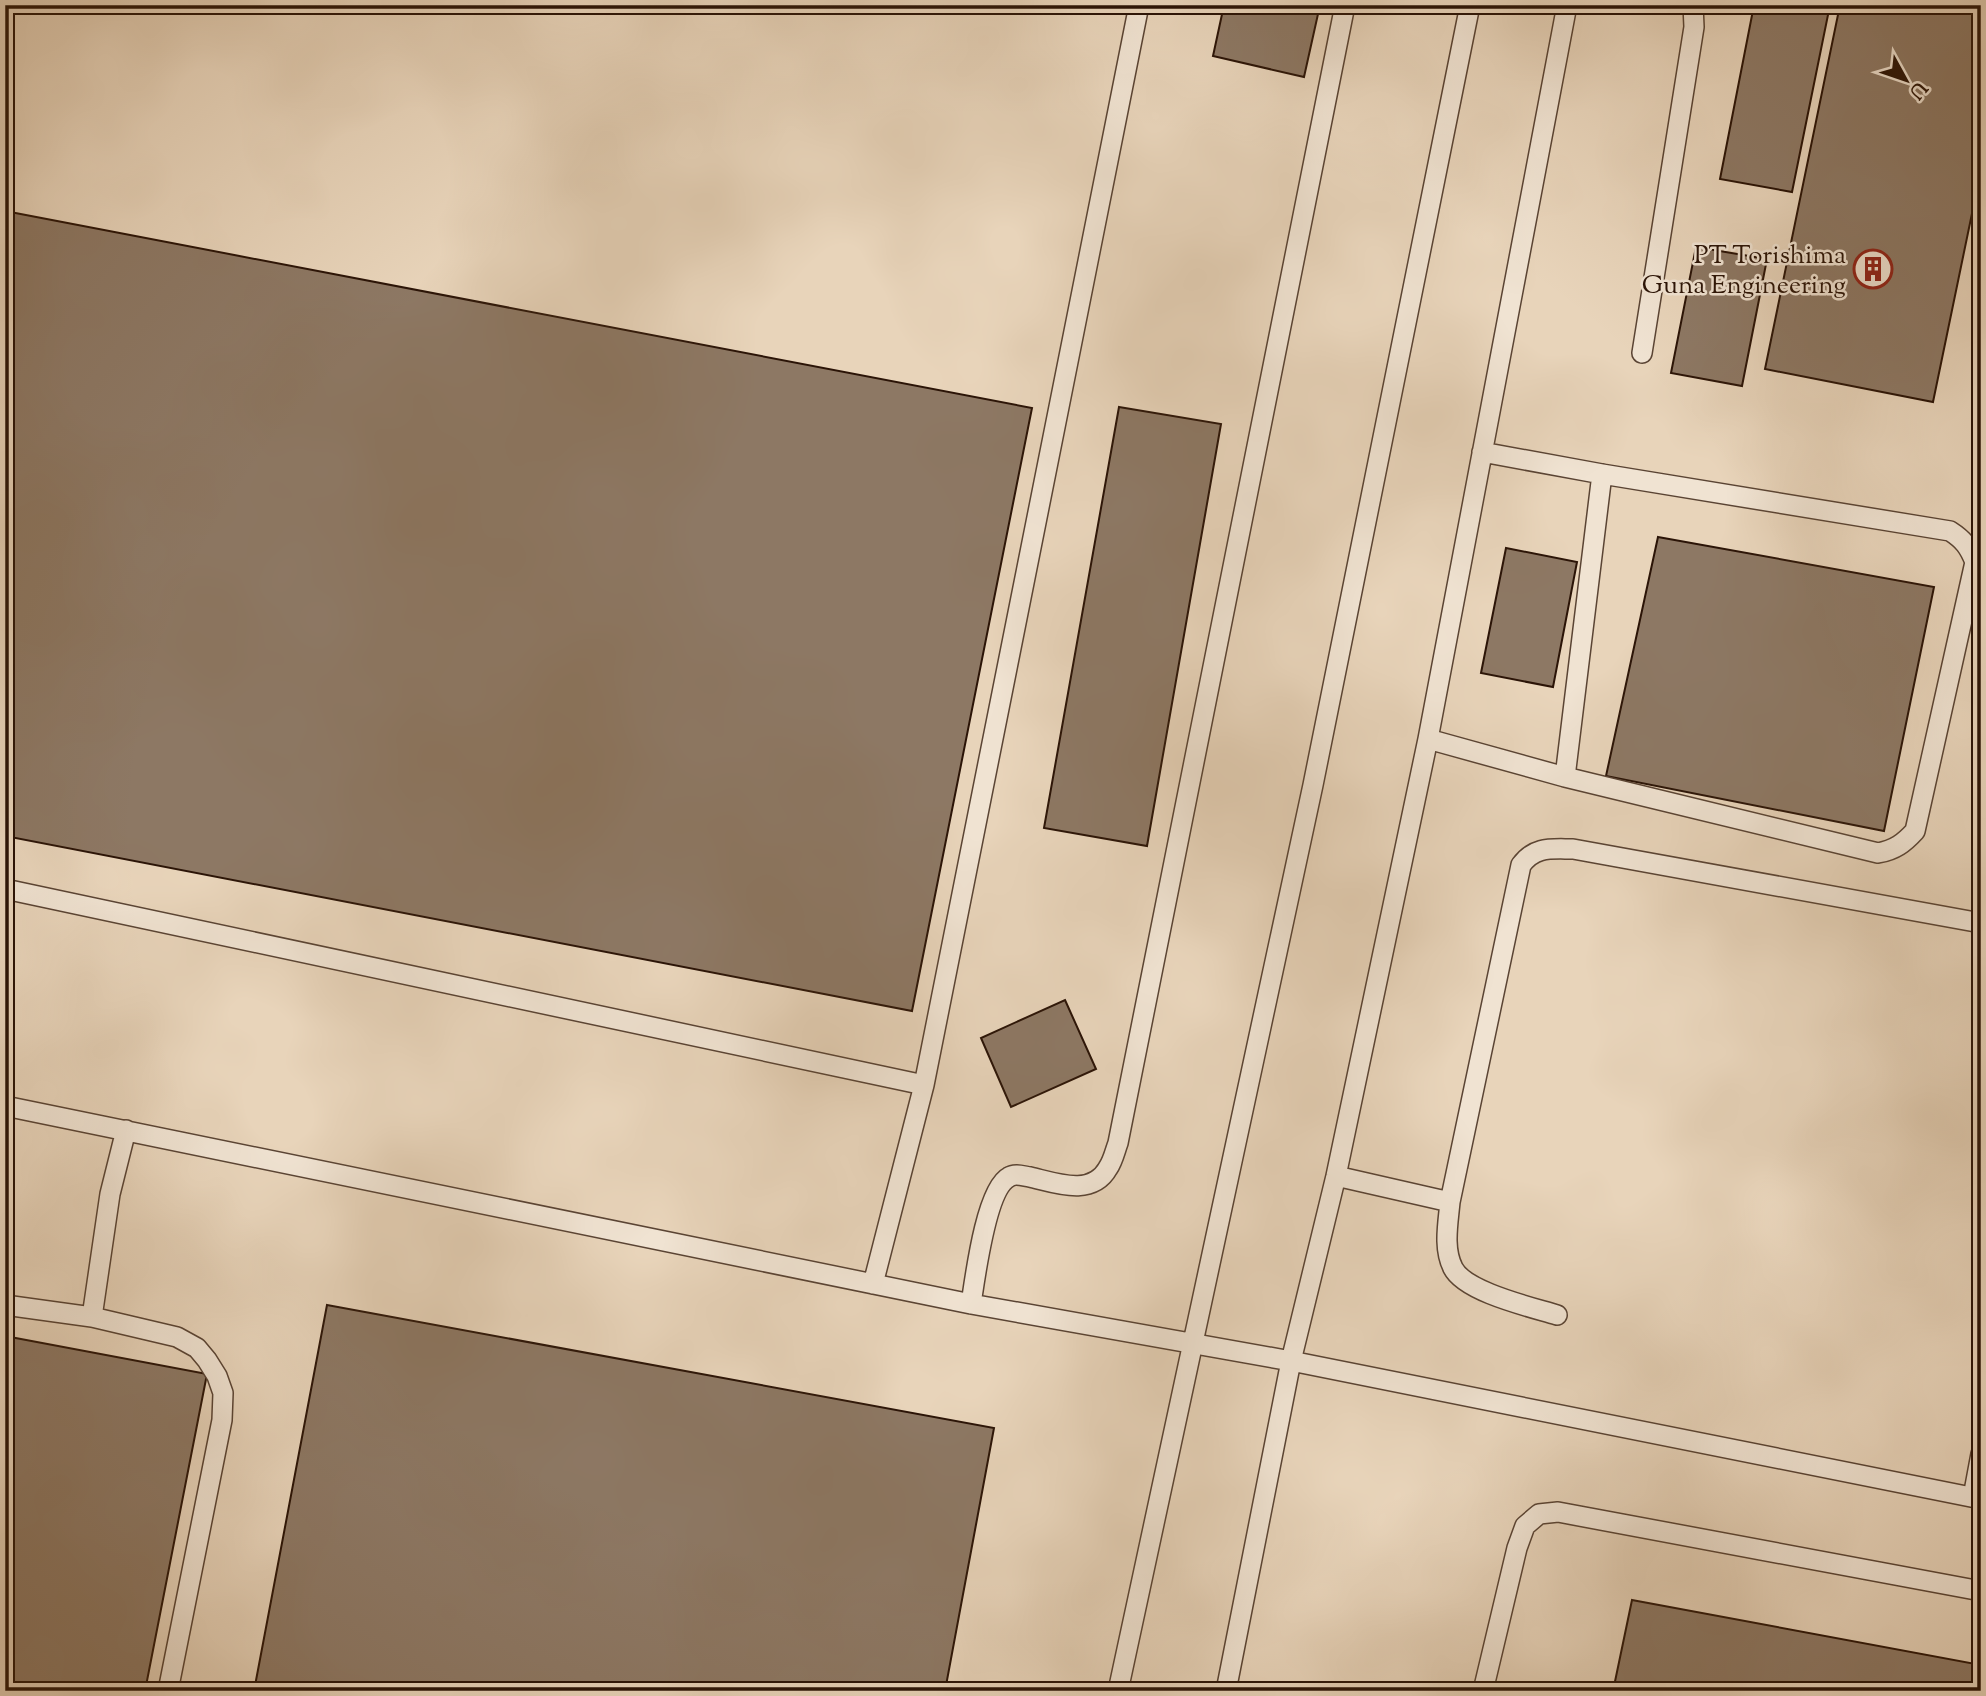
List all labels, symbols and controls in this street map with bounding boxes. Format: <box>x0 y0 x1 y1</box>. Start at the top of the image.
north arrow <box>1870 46 1940 116</box>
text: U <box>1901 75 1932 104</box>
place label: PT Torishima Guna Engineering <box>1642 238 1846 305</box>
building icon: PT Torishima Guna Engineering <box>1852 248 1894 290</box>

